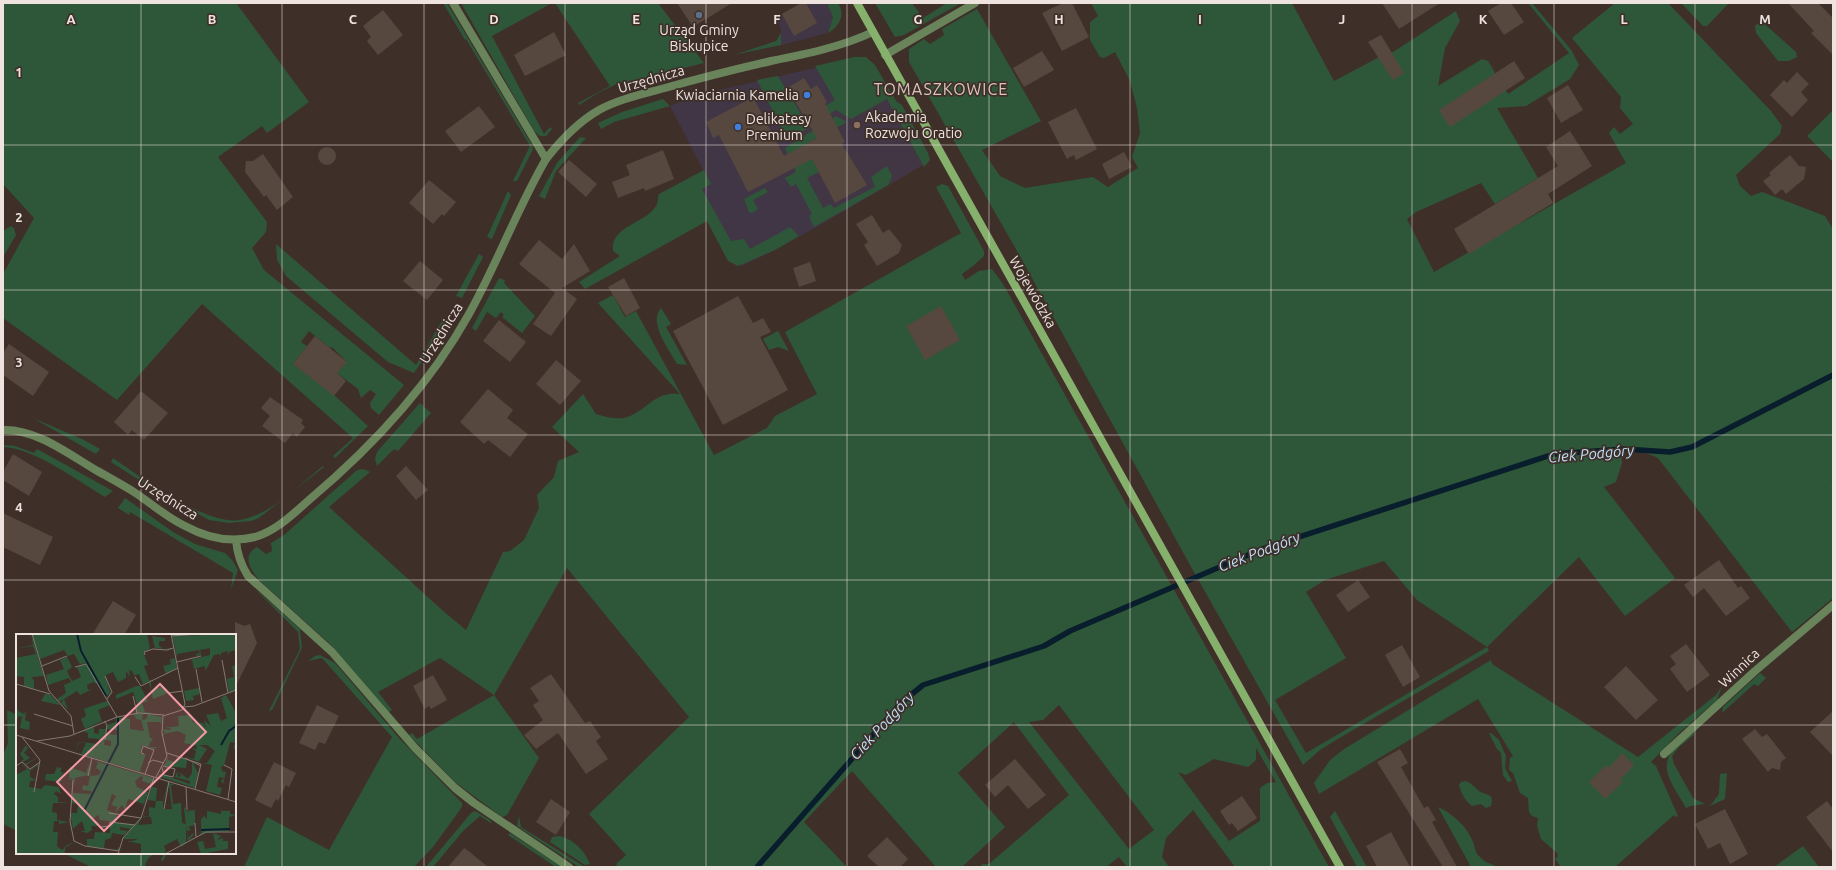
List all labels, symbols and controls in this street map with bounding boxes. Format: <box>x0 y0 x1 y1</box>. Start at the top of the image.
marker: Urząd Gminy Biskupice <box>694 10 704 20</box>
text: A <box>66 12 76 26</box>
text: B <box>208 12 217 26</box>
text: C <box>349 12 358 26</box>
text: D <box>489 12 499 26</box>
text: E <box>632 12 640 26</box>
text: F <box>773 12 781 26</box>
text: G <box>914 12 923 26</box>
text: H <box>1054 12 1064 26</box>
text: I <box>1198 12 1202 26</box>
text: J <box>1339 12 1345 26</box>
text: K <box>1479 12 1488 26</box>
text: L <box>1620 12 1628 26</box>
text: M <box>1759 12 1771 26</box>
place label: Urząd Gminy Biskupice <box>659 22 739 54</box>
street label: Urzędnicza <box>616 62 686 96</box>
text: 1 <box>15 65 23 79</box>
district label: TOMASZKOWICE <box>874 80 1008 98</box>
place label: Kwiaciarnia Kamelia <box>676 87 799 103</box>
marker: Kwiaciarnia Kamelia <box>802 90 812 100</box>
place label: Akademia Rozwoju Oratio <box>865 109 962 141</box>
place label: Delikatesy Premium <box>746 111 811 143</box>
marker: Akademia Rozwoju Oratio <box>852 120 862 130</box>
marker: Delikatesy Premium <box>733 122 743 132</box>
text: 2 <box>15 210 23 224</box>
street label: Wojewódzka <box>1006 253 1060 331</box>
street label: Urzędnicza <box>416 300 466 366</box>
text: 3 <box>15 355 23 369</box>
water label: Ciek Podgóry <box>1547 441 1636 466</box>
street label: Urzędnicza <box>135 473 201 523</box>
text: 4 <box>15 500 23 514</box>
water label: Ciek Podgóry <box>1216 528 1303 575</box>
inset map <box>16 634 236 854</box>
street label: Winnica <box>1715 645 1763 691</box>
water label: Ciek Podgóry <box>846 688 918 763</box>

